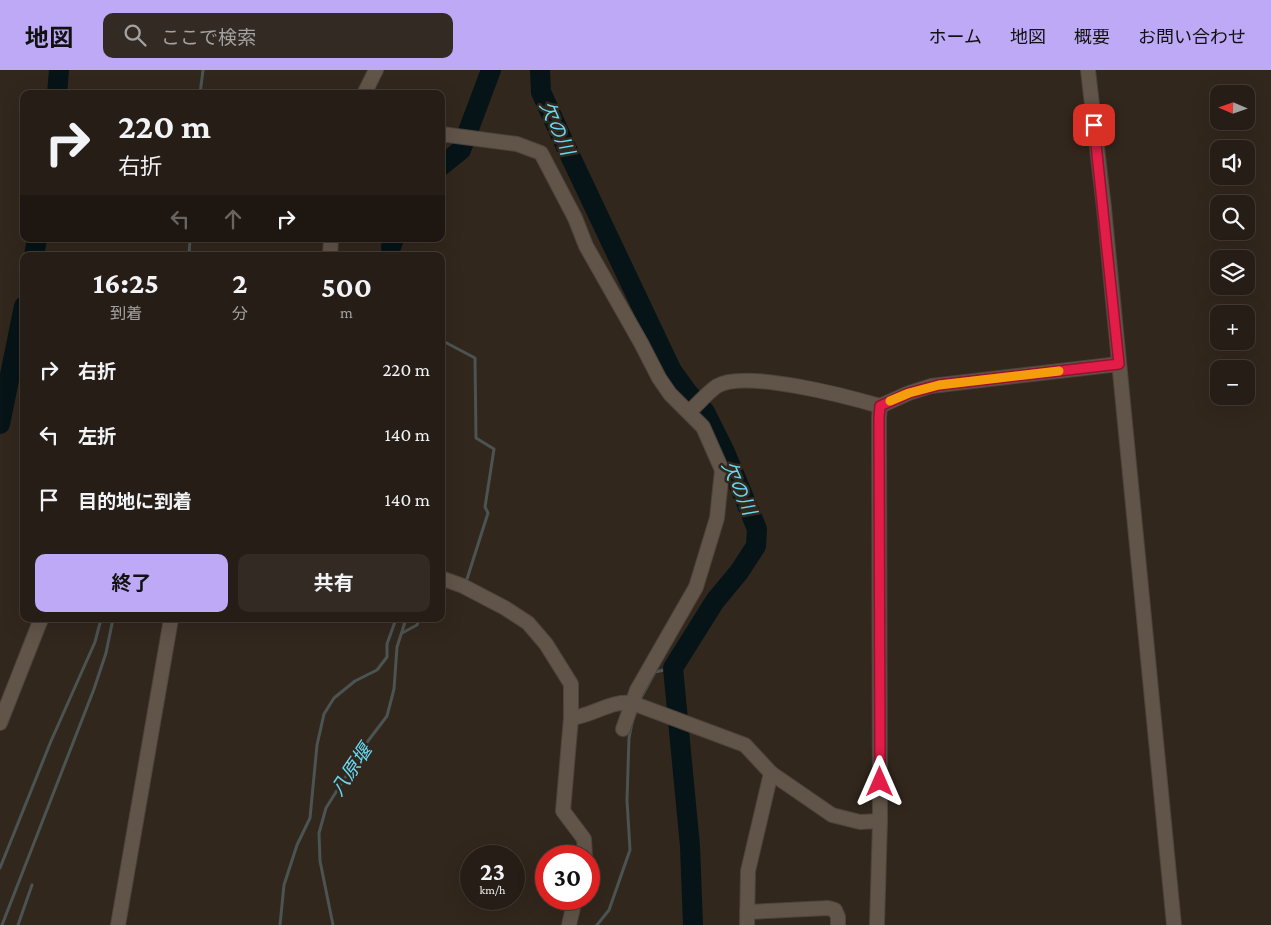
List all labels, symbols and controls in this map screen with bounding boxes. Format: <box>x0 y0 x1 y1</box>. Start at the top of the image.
search box <box>103 13 453 58</box>
icon: search <box>121 21 149 49</box>
text: 地図 <box>25 24 73 51</box>
text: ここで検索 <box>161 27 256 48</box>
text: ホーム <box>929 27 982 47</box>
text: 地図 <box>1010 27 1046 47</box>
text: 概要 <box>1074 27 1110 47</box>
text: お問い合わせ <box>1138 27 1246 47</box>
north arrow <box>1210 85 1255 130</box>
map controls <box>1210 85 1255 405</box>
water label: 欠の川 <box>536 98 579 160</box>
pin <box>1073 104 1115 146</box>
text: 220 m <box>118 107 211 146</box>
icon: right <box>35 110 100 175</box>
icon: arrive <box>1080 111 1108 139</box>
button: sound <box>1210 140 1255 185</box>
text: 右折 <box>118 154 162 179</box>
button: search <box>1210 195 1255 240</box>
icon: left <box>166 205 194 233</box>
icon: ahead <box>219 205 247 233</box>
icon: right <box>272 205 300 233</box>
button: layers <box>1210 250 1255 295</box>
text: 16:25 <box>93 266 159 299</box>
text: 2 <box>232 266 248 299</box>
text: 500 <box>321 270 372 303</box>
text: m <box>340 304 353 321</box>
text: 到着 <box>110 305 142 322</box>
text: 分 <box>232 305 248 322</box>
button: + <box>1210 305 1255 350</box>
icon: right <box>35 356 63 384</box>
text: 220 m <box>382 359 430 380</box>
button: − <box>1210 360 1255 405</box>
text: 右折 <box>78 361 116 382</box>
icon: left <box>35 421 63 449</box>
text: 140 m <box>384 424 430 445</box>
text: 左折 <box>78 426 116 447</box>
water label: 欠の川 <box>718 458 761 520</box>
icon: arrive <box>35 486 63 514</box>
text: 140 m <box>384 489 430 510</box>
text: 目的地に到着 <box>78 491 192 512</box>
button: 終了 <box>35 554 228 612</box>
button: 共有 <box>238 554 430 612</box>
water label: 八原堰 <box>326 738 377 800</box>
position arrow <box>853 755 905 807</box>
speed limit sign: 30 <box>535 845 600 910</box>
text: 23 <box>480 858 505 885</box>
text: km/h <box>480 883 505 897</box>

